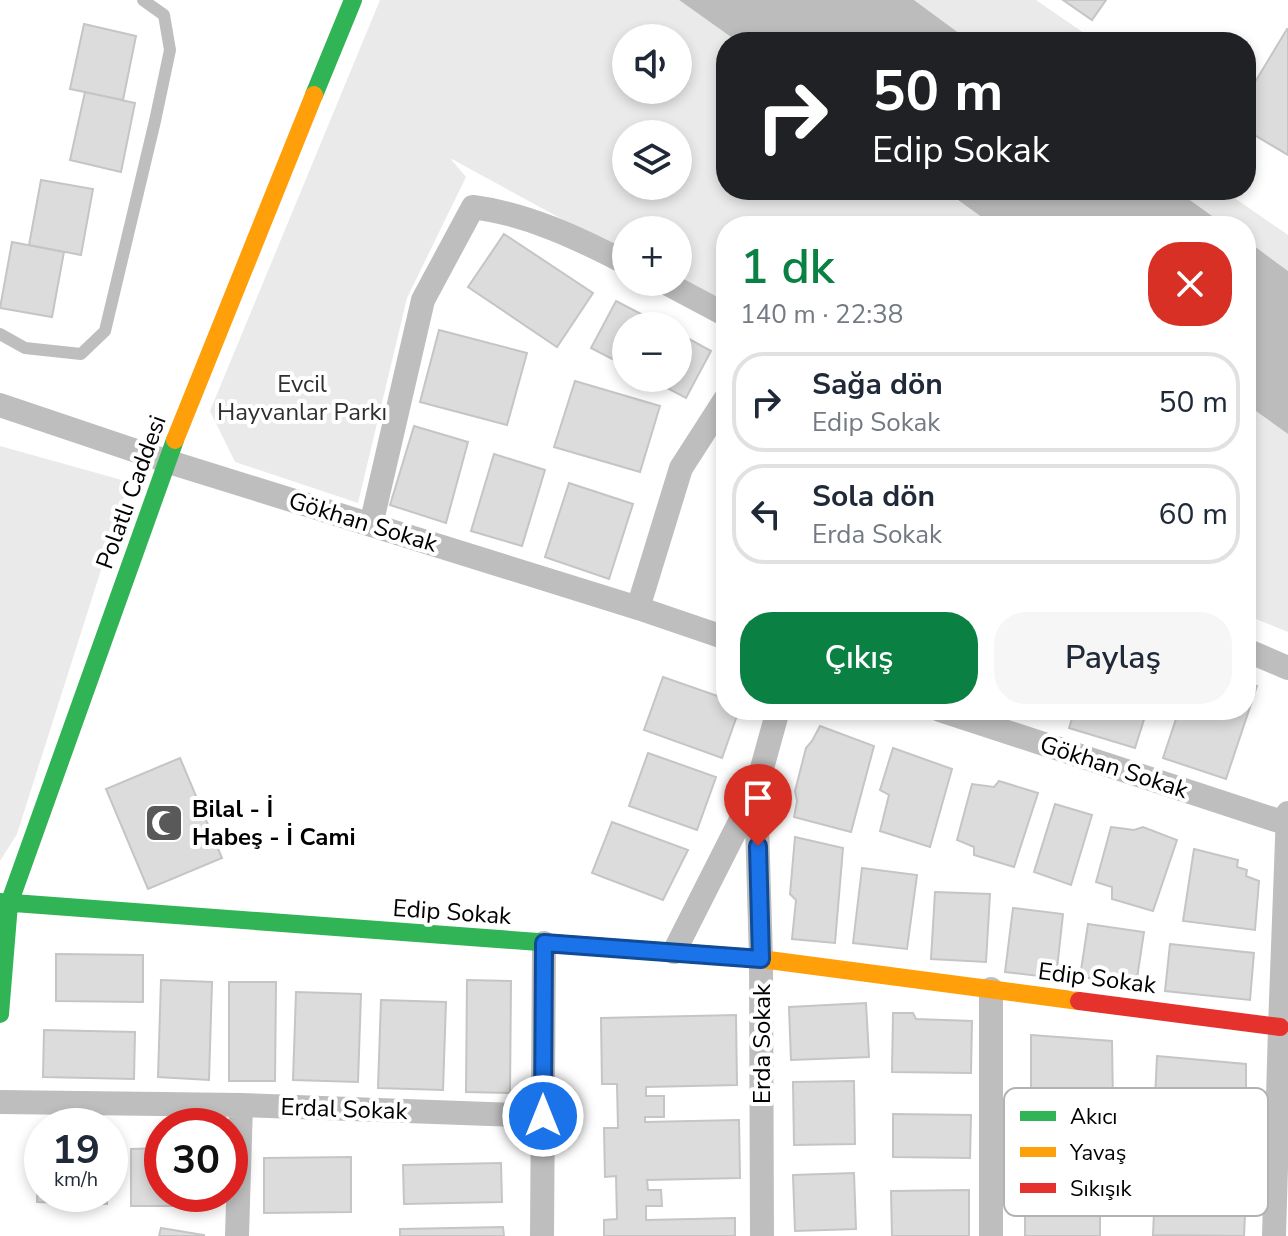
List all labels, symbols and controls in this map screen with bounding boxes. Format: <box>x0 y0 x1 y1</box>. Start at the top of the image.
map controls <box>612 24 692 392</box>
button: sound <box>612 24 692 104</box>
text: 50 m <box>872 53 1003 130</box>
icon: right <box>740 64 844 168</box>
button: layers <box>612 120 692 200</box>
text: Edip Sokak <box>872 126 1050 175</box>
button: + <box>612 216 692 296</box>
text: 1 dk <box>740 234 835 300</box>
button: close <box>1148 242 1232 326</box>
text: 140 m · 22:38 <box>740 297 903 332</box>
button: − <box>612 312 692 392</box>
text: Sağa dön <box>812 364 943 405</box>
park label: Evcil Hayvanlar Parkı <box>217 368 387 428</box>
icon: right <box>744 380 788 424</box>
text: 50 m <box>1159 382 1228 423</box>
text: Edip Sokak <box>812 405 940 440</box>
street label: Polatlı Caddesi <box>88 411 174 573</box>
text: Sola dön <box>812 476 935 517</box>
street label: Gökhan Sokak <box>285 484 442 560</box>
icon: left <box>744 492 788 536</box>
text: 60 m <box>1159 494 1228 535</box>
text: Erda Sokak <box>812 517 942 552</box>
button: Çıkış <box>740 612 978 704</box>
button: Paylaş <box>994 612 1232 704</box>
street label: Gökhan Sokak <box>1036 728 1193 806</box>
pin <box>724 764 792 846</box>
icon: arrive <box>736 776 780 820</box>
place label: Bilal - İ Habeş - İ Cami <box>192 793 356 853</box>
mosque icon: Bilal - İ Habeş - İ Cami <box>143 802 185 844</box>
street label: Edip Sokak <box>392 892 513 932</box>
street label: Edip Sokak <box>1036 955 1159 1001</box>
street label: Erda Sokak <box>746 983 778 1104</box>
position arrow <box>501 1074 585 1158</box>
legend <box>1004 1088 1268 1216</box>
street label: Erdal Sokak <box>280 1091 409 1127</box>
text: Akıcı <box>1070 1102 1117 1132</box>
speed limit sign: 30 <box>144 1108 248 1212</box>
text: 19 <box>52 1123 100 1177</box>
text: Yavaş <box>1069 1138 1126 1168</box>
text: km/h <box>54 1166 98 1193</box>
text: Sıkışık <box>1070 1174 1132 1204</box>

